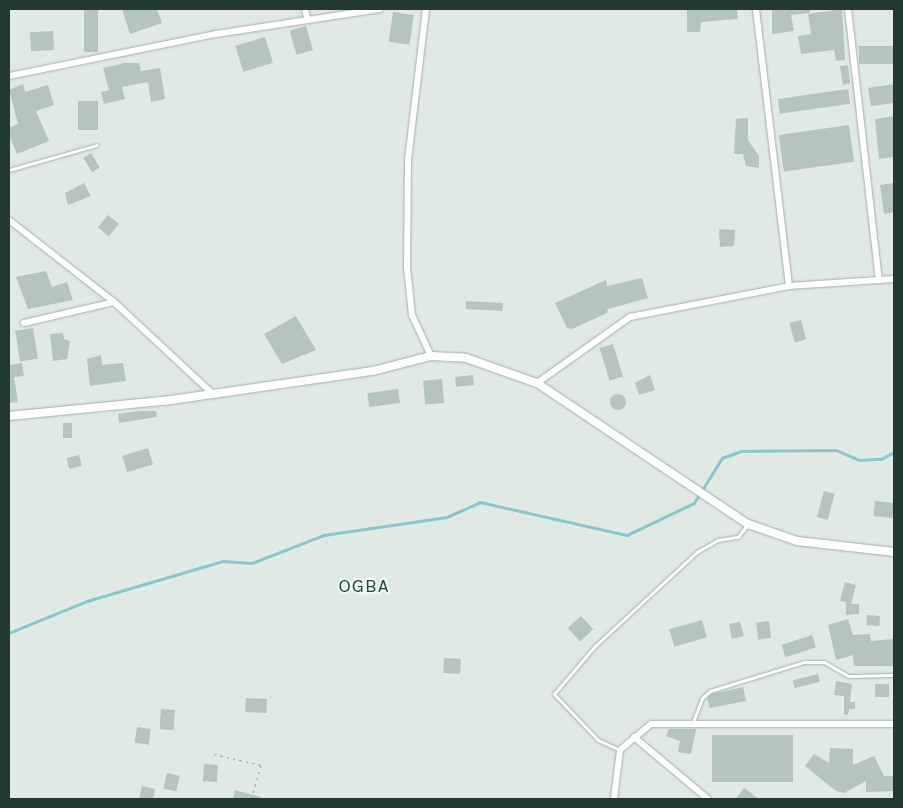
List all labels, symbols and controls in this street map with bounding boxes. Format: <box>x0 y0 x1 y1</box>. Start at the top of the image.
district label: OGBA <box>338 576 390 598</box>

